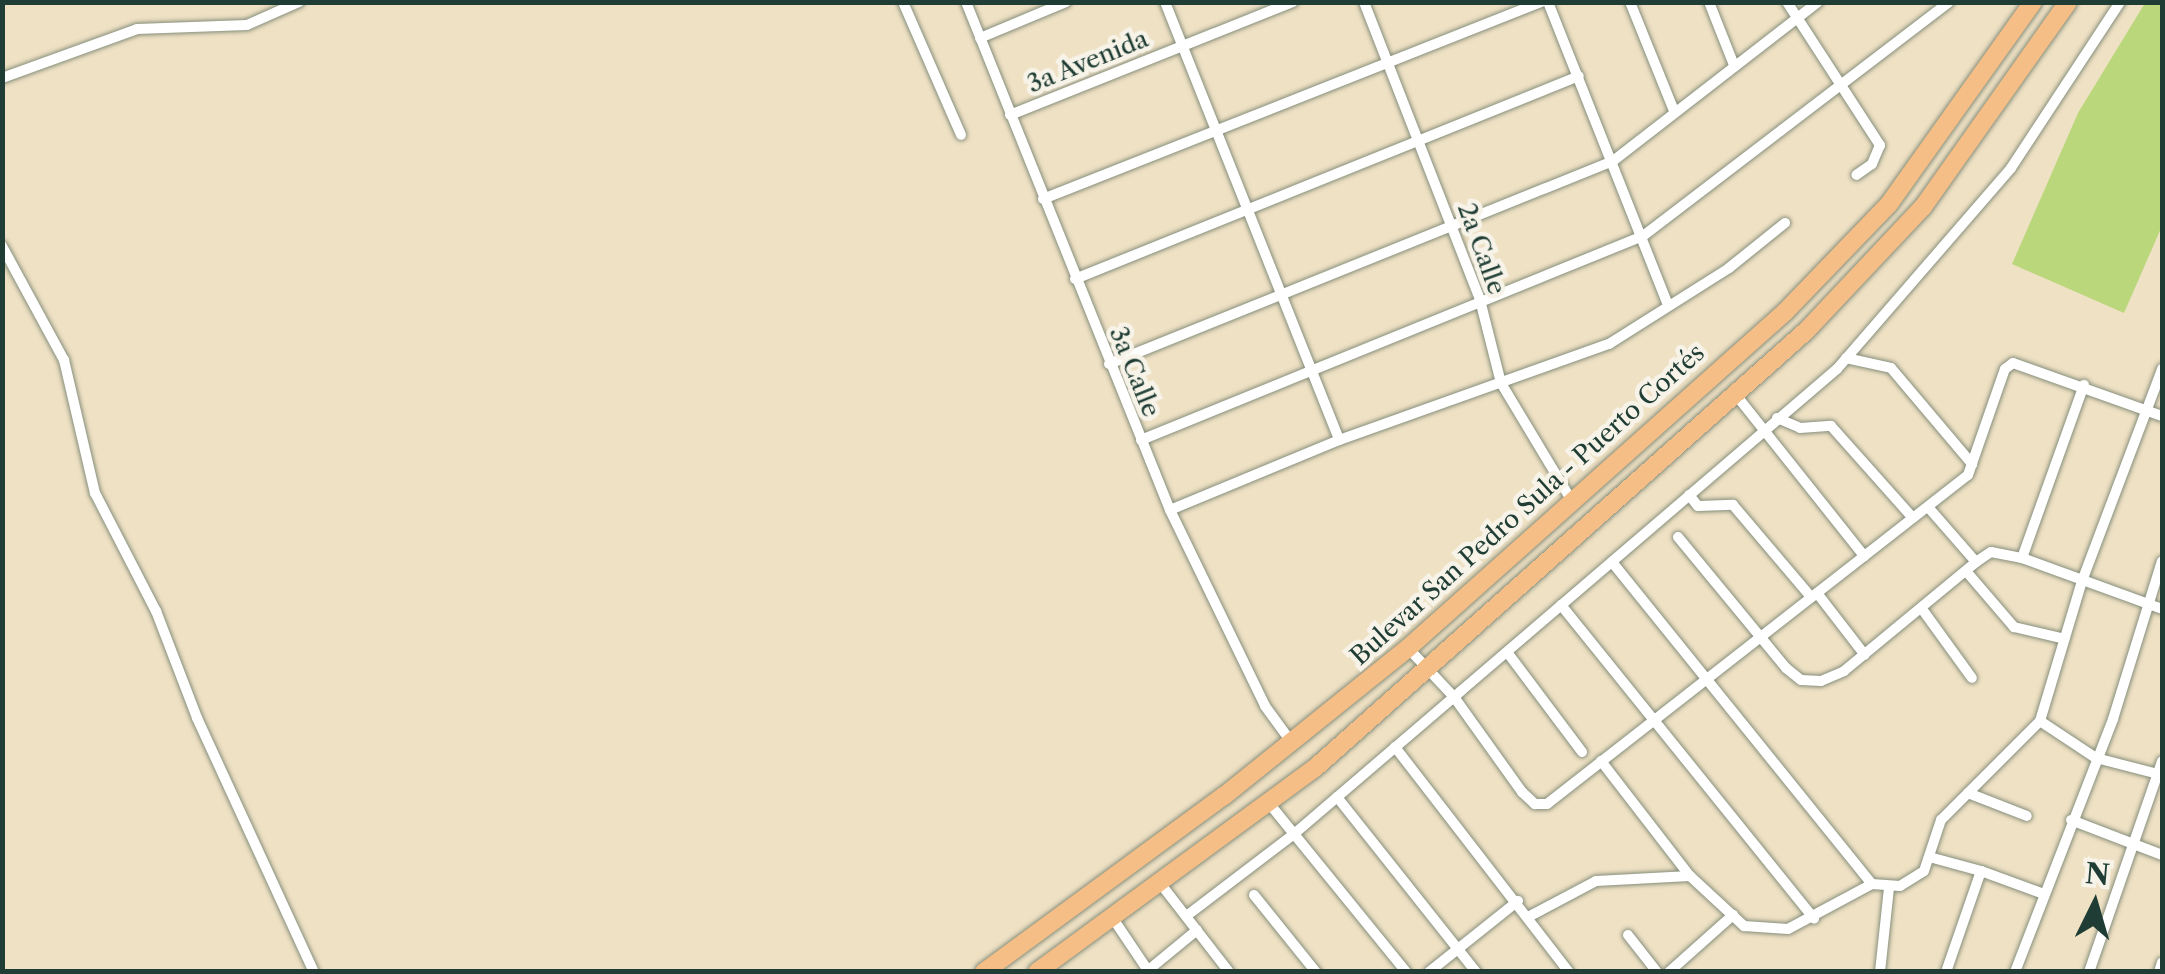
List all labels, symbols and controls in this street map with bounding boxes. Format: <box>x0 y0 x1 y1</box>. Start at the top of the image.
street label: 3a Avenida <box>1023 24 1153 100</box>
street label: 2a Calle <box>1451 199 1511 299</box>
street label: 3a Calle <box>1102 322 1166 422</box>
street label: Bulevar San Pedro Sula - Puerto Cortés <box>1345 338 1711 672</box>
north arrow <box>2045 854 2145 954</box>
text: N <box>2084 856 2111 892</box>

